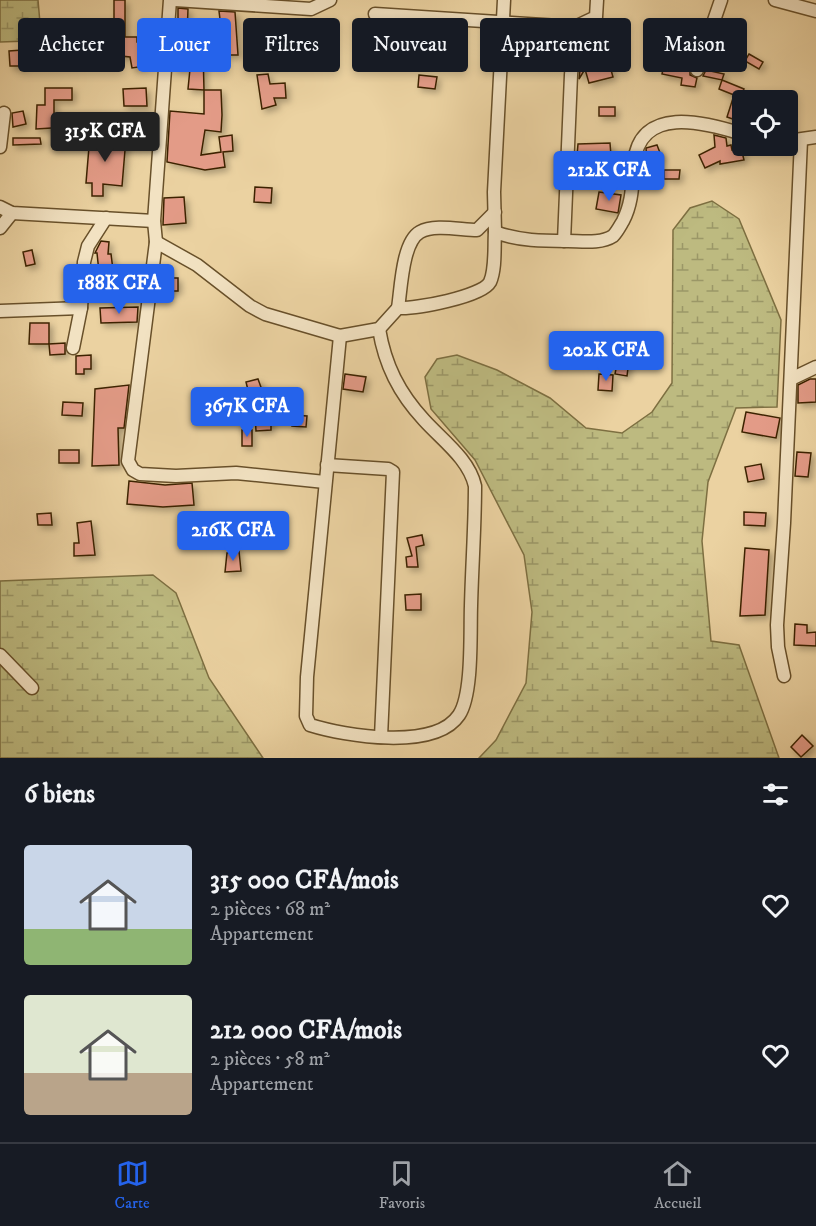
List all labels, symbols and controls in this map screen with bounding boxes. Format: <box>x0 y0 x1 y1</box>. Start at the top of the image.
chip: Acheter <box>18 18 125 72</box>
chip: Louer <box>137 18 231 72</box>
chip: Filtres <box>243 18 340 72</box>
chip: Nouveau <box>352 18 468 72</box>
chip: Appartement <box>480 18 631 72</box>
chip: Maison <box>643 18 747 72</box>
map controls <box>732 90 798 156</box>
button: locate <box>732 90 798 156</box>
pin: 315K CFA <box>43 112 167 163</box>
text: 315K CFA <box>65 119 145 144</box>
pin: 212K CFA <box>547 151 671 202</box>
text: 212K CFA <box>567 158 651 183</box>
pin: 188K CFA <box>57 264 181 315</box>
text: 188K CFA <box>77 271 161 296</box>
pin: 202K CFA <box>544 331 668 382</box>
text: 202K CFA <box>563 338 649 363</box>
pin: 367K CFA <box>185 387 309 438</box>
text: 367K CFA <box>205 394 289 419</box>
pin: 216K CFA <box>171 511 295 562</box>
text: 216K CFA <box>191 518 275 543</box>
text: 6 biens <box>24 778 95 811</box>
icon: filters <box>759 778 792 811</box>
text: 315 000 CFA/mois <box>210 864 399 897</box>
icon: home <box>72 869 144 941</box>
icon: heart <box>759 889 792 922</box>
text: 2 pièces · 68 m² <box>210 897 330 922</box>
text: Appartement <box>210 922 313 947</box>
text: 212 000 CFA/mois <box>210 1014 402 1047</box>
icon: home <box>72 1019 144 1091</box>
icon: heart <box>759 1039 792 1072</box>
text: 2 pièces · 58 m² <box>210 1047 330 1072</box>
text: Appartement <box>210 1072 313 1097</box>
tab: Carte <box>115 1157 150 1213</box>
tab: Favoris <box>379 1157 425 1213</box>
tab: Accueil <box>654 1157 701 1213</box>

